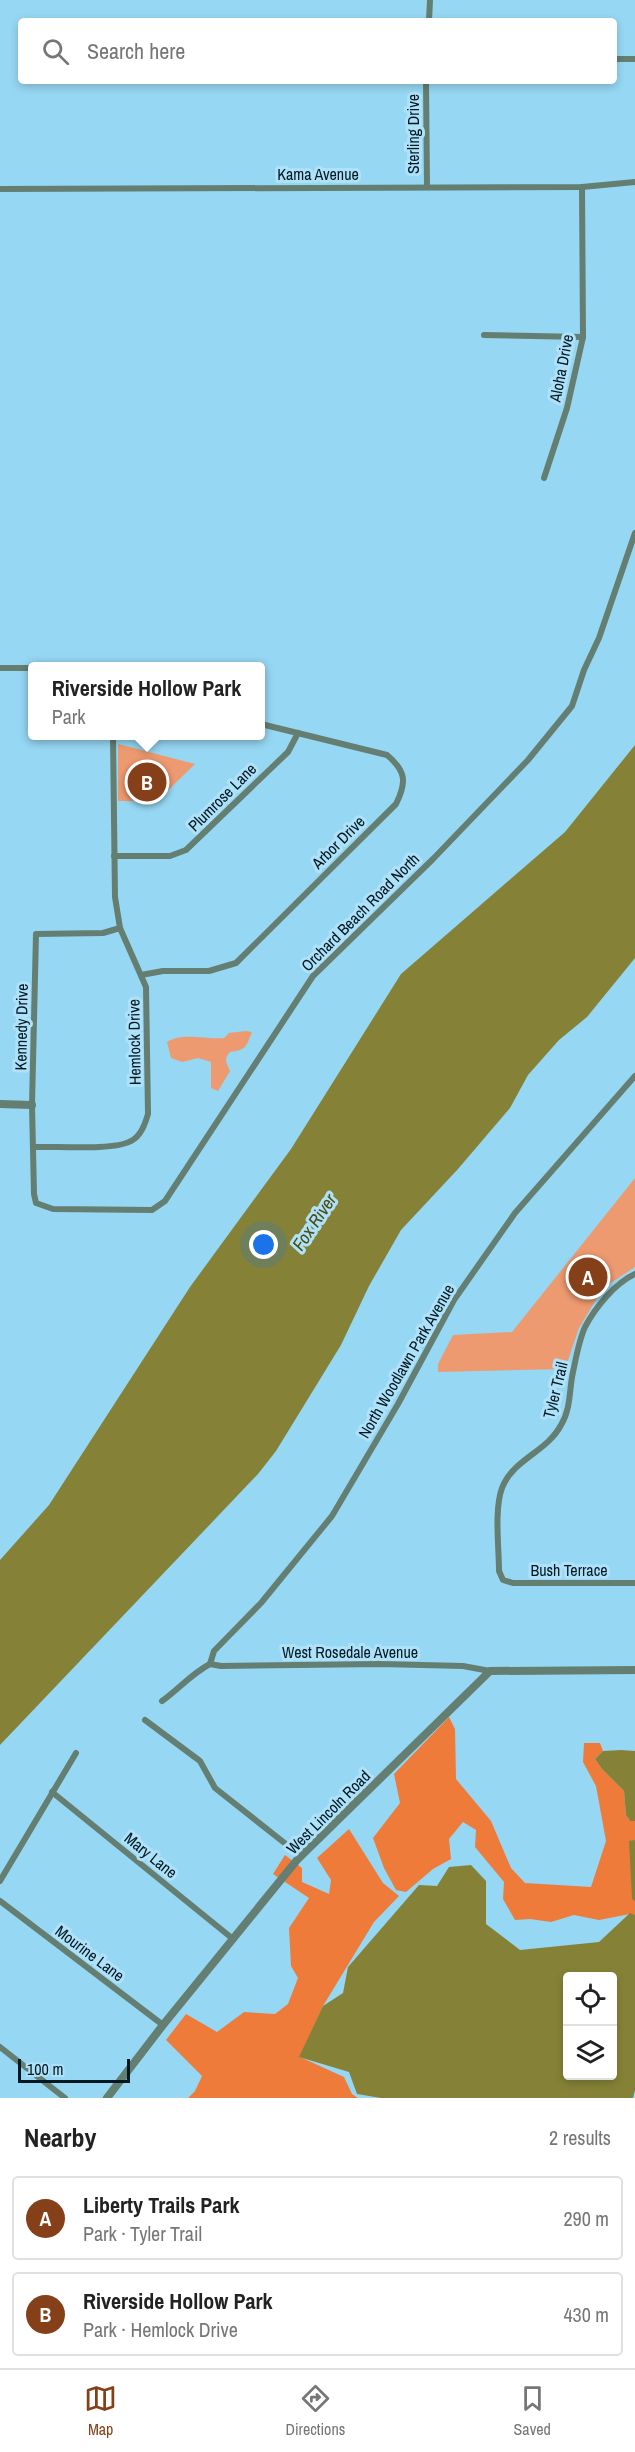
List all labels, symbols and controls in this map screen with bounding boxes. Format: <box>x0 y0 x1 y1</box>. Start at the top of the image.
search box <box>18 18 617 84</box>
icon: search <box>39 35 72 68</box>
text: Search here <box>87 36 185 66</box>
street label: Sterling Drive <box>402 94 424 174</box>
street label: Kama Avenue <box>277 163 359 185</box>
street label: Aloha Drive <box>543 332 578 405</box>
popup <box>28 662 265 740</box>
text: Riverside Hollow Park <box>52 673 241 703</box>
text: Park <box>52 703 85 730</box>
street label: Plumrose Lane <box>183 758 261 836</box>
pin: B <box>128 760 166 804</box>
street label: Arbor Drive <box>306 811 369 874</box>
street label: Orchard Beach Road North <box>296 848 424 976</box>
street label: Kennedy Drive <box>9 983 33 1071</box>
street label: Hemlock Drive <box>122 999 146 1085</box>
water label: Fox River <box>286 1188 343 1255</box>
your location <box>249 1230 278 1259</box>
pin: A <box>568 1254 608 1300</box>
street label: North Woodlawn Park Avenue <box>353 1280 459 1442</box>
street label: Tyler Trail <box>537 1359 573 1421</box>
street label: Bush Terrace <box>530 1559 608 1581</box>
street label: West Rosedale Avenue <box>282 1641 418 1663</box>
street label: West Lincoln Road <box>281 1765 375 1859</box>
street label: Mary Lane <box>120 1827 182 1883</box>
street label: Mourine Lane <box>51 1920 129 1986</box>
map controls <box>563 1972 617 2080</box>
button: locate <box>563 1972 617 2026</box>
button: layers <box>563 2026 617 2080</box>
scale bar <box>18 2056 130 2084</box>
text: 100 m <box>27 2058 63 2080</box>
text: Nearby <box>24 2120 96 2155</box>
text: 2 results <box>549 2124 611 2151</box>
text: Liberty Trails Park <box>83 2190 239 2220</box>
text: A <box>40 2205 51 2232</box>
text: 290 m <box>563 2205 609 2232</box>
text: Park · Tyler Trail <box>83 2220 202 2247</box>
text: Riverside Hollow Park <box>83 2286 273 2316</box>
text: B <box>40 2301 51 2328</box>
text: 430 m <box>563 2301 609 2328</box>
text: Park · Hemlock Drive <box>83 2316 238 2343</box>
tab: Map <box>84 2382 117 2440</box>
tab: Directions <box>285 2382 345 2440</box>
tab: Saved <box>514 2382 551 2440</box>

